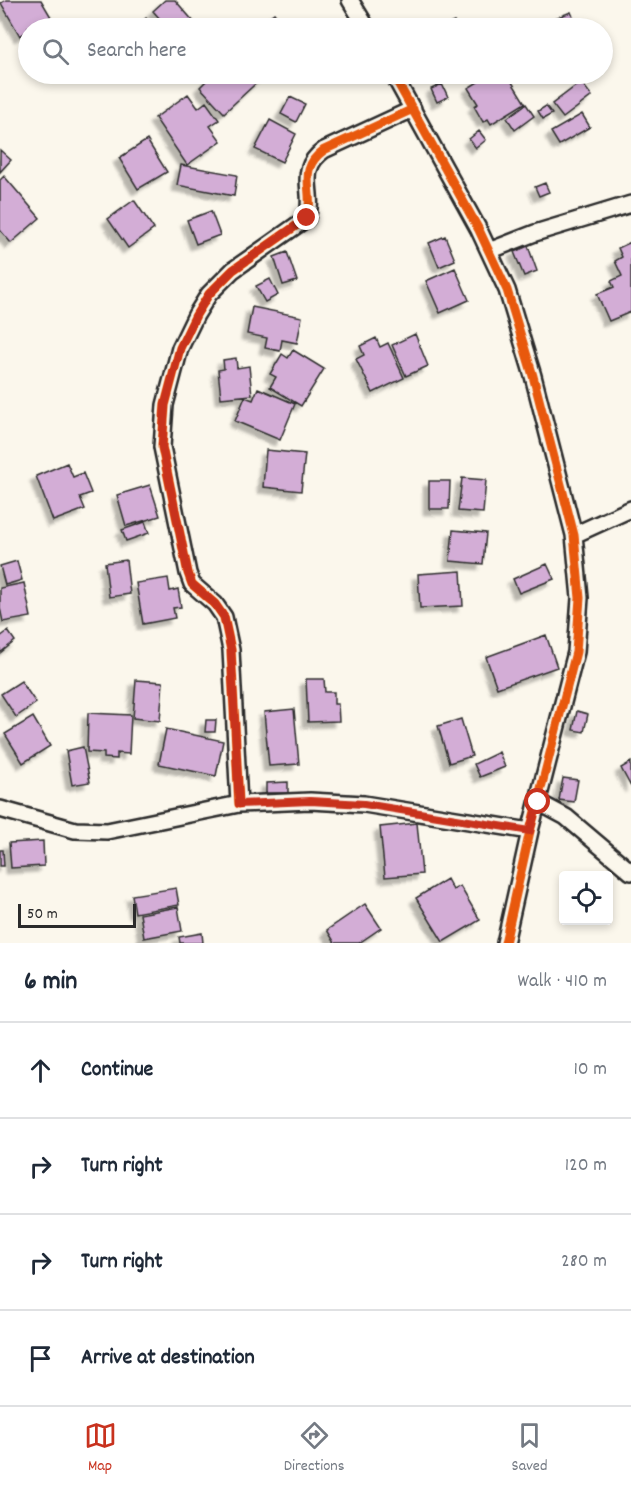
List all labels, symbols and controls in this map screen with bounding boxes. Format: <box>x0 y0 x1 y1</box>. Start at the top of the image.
search box <box>18 18 613 84</box>
icon: search <box>39 35 72 68</box>
text: Search here <box>87 36 186 67</box>
route end <box>293 204 319 230</box>
route start <box>524 788 550 814</box>
map controls <box>559 871 613 925</box>
button: locate <box>559 871 613 925</box>
scale bar <box>18 901 136 928</box>
text: 50 m <box>27 903 58 926</box>
text: 6 min <box>24 964 77 1001</box>
text: Walk · 410 m <box>518 968 607 996</box>
icon: ahead <box>24 1054 57 1087</box>
text: Continue <box>81 1055 153 1086</box>
text: 10 m <box>573 1056 607 1084</box>
icon: right <box>24 1150 57 1183</box>
text: Turn right <box>81 1151 163 1182</box>
text: 120 m <box>565 1152 607 1180</box>
icon: right <box>24 1246 57 1279</box>
text: Turn right <box>81 1247 163 1278</box>
text: 280 m <box>561 1248 607 1276</box>
icon: arrive <box>24 1342 57 1375</box>
text: Arrive at destination <box>81 1343 255 1374</box>
tab: Map <box>84 1419 117 1478</box>
tab: Directions <box>284 1419 344 1478</box>
tab: Saved <box>512 1419 547 1478</box>

